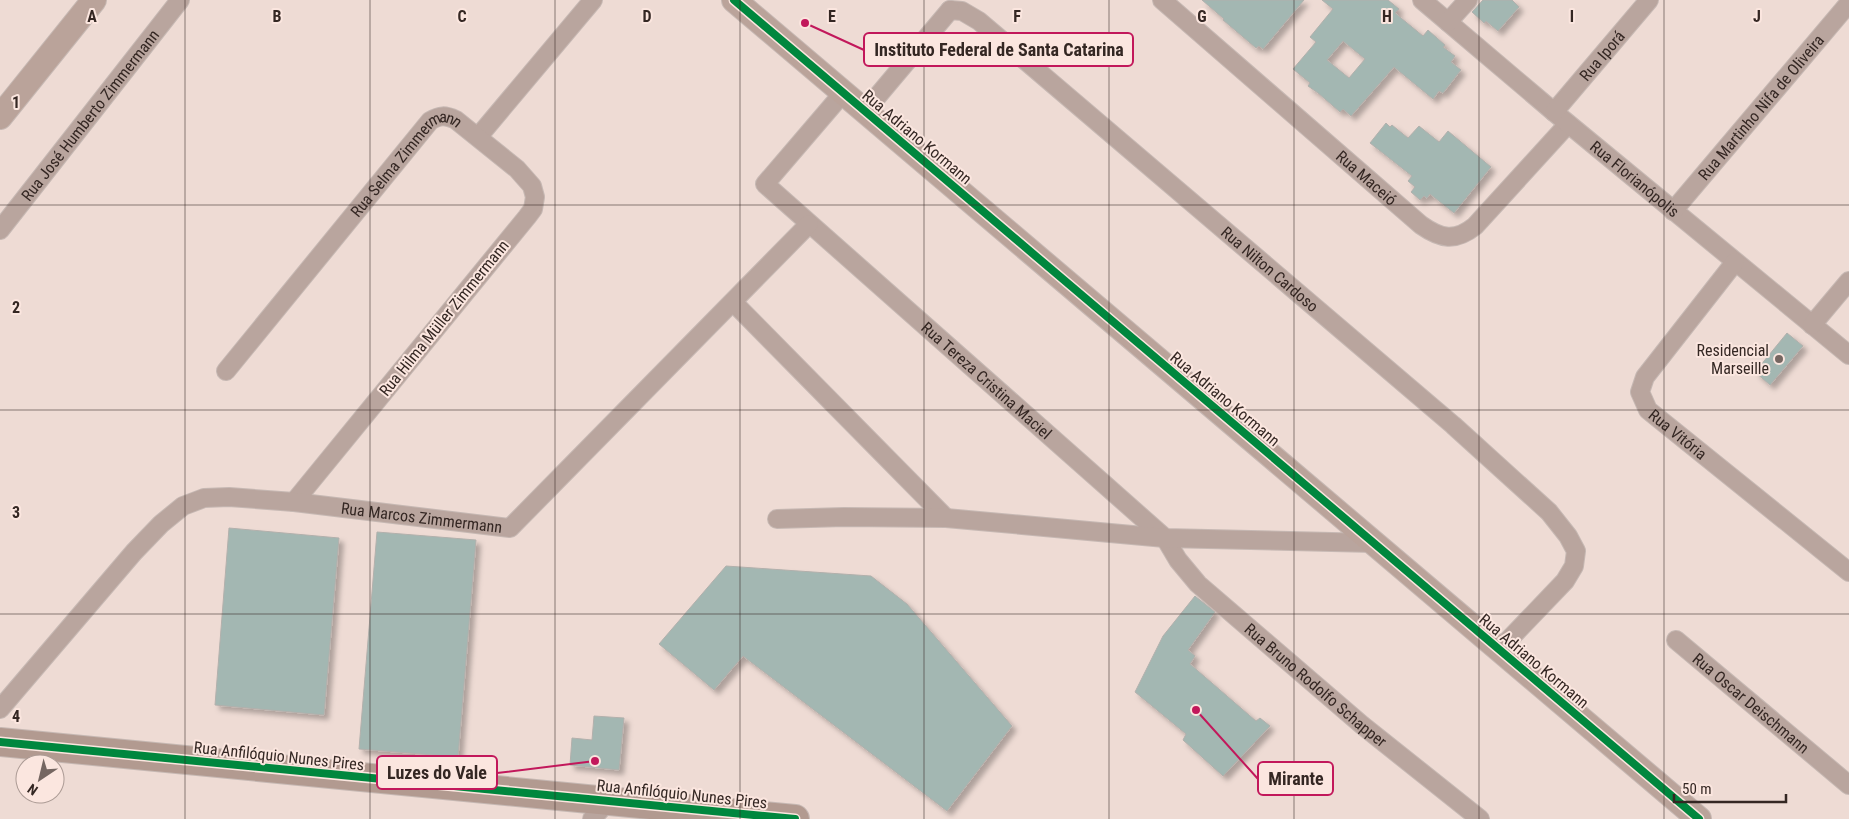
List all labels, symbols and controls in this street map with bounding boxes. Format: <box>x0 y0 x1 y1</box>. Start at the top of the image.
text: A <box>87 7 97 26</box>
text: B <box>273 7 282 26</box>
text: C <box>457 7 467 26</box>
text: D <box>642 7 652 26</box>
text: E <box>828 7 836 26</box>
text: F <box>1013 7 1021 26</box>
text: G <box>1197 7 1207 26</box>
text: H <box>1382 7 1392 26</box>
text: I <box>1570 7 1574 26</box>
text: J <box>1753 7 1761 26</box>
street label: Rua José Humberto Zimmermann <box>17 26 163 204</box>
street label: Rua Iporá <box>1575 27 1628 84</box>
street label: Rua Martinho Nifa de Oliveira <box>1694 31 1828 184</box>
callout: Instituto Federal de Santa Catarina <box>864 33 1133 66</box>
text: Instituto Federal de Santa Catarina <box>874 39 1124 60</box>
street label: Rua Adriano Kormann <box>858 86 976 188</box>
text: 1 <box>12 93 20 112</box>
street label: Rua Selma Zimmermann <box>346 107 467 221</box>
street label: Rua Florianópolis <box>1587 137 1683 221</box>
street label: Rua Maceió <box>1332 146 1401 209</box>
street label: Rua Nilton Cardoso <box>1217 222 1322 316</box>
street label: Rua Hilma Müller Zimmermann <box>375 236 513 400</box>
text: 2 <box>12 298 20 317</box>
street label: Rua Tereza Cristina Maciel <box>918 318 1056 443</box>
place label: Residencial Marseille <box>1696 341 1769 378</box>
street label: Rua Adriano Kormann <box>1166 348 1284 450</box>
marker: Residencial Marseille <box>1773 353 1785 365</box>
street label: Rua Vitória <box>1645 405 1711 463</box>
street label: Rua Marcos Zimmermann <box>340 498 503 536</box>
text: 3 <box>12 503 20 522</box>
street label: Rua Adriano Kormann <box>1475 610 1593 712</box>
street label: Rua Bruno Rodolfo Schapper <box>1241 619 1391 751</box>
street label: Rua Oscar Deischmann <box>1689 649 1813 757</box>
text: 4 <box>12 707 20 726</box>
street label: Rua Anfilóquio Nunes Pires <box>193 738 365 774</box>
north arrow <box>15 754 65 804</box>
callout: Luzes do Vale <box>377 756 497 789</box>
text: Luzes do Vale <box>387 762 487 783</box>
callout: Mirante <box>1258 762 1333 795</box>
text: Mirante <box>1268 768 1324 789</box>
scale bar <box>1674 772 1786 804</box>
street label: Rua Anfilóquio Nunes Pires <box>596 776 768 812</box>
text: 50 m <box>1682 780 1712 798</box>
text: N <box>24 781 41 799</box>

